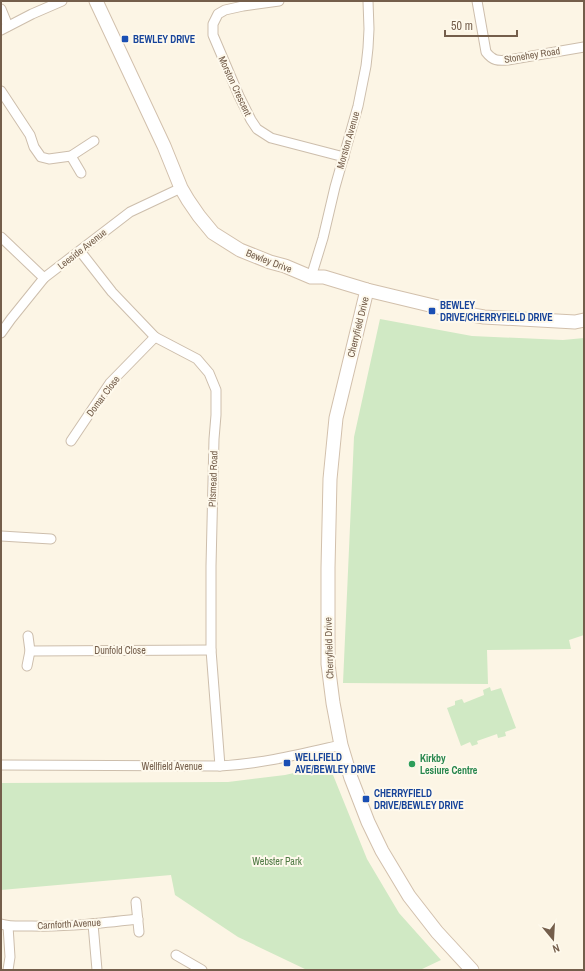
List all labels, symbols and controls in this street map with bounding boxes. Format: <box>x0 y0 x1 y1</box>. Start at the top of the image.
scale bar <box>445 12 517 38</box>
text: 50 m <box>451 18 473 34</box>
place label: BEWLEY DRIVE <box>133 33 196 46</box>
marker: BEWLEY DRIVE <box>120 34 130 44</box>
street label: Stonehey Road <box>503 44 561 66</box>
street label: Morston Crescent <box>215 54 255 119</box>
street label: Morston Avenue <box>334 109 363 170</box>
street label: Leeside Avenue <box>55 226 109 272</box>
street label: Bewley Drive <box>244 246 294 276</box>
street label: Cherryfield Drive <box>344 295 372 359</box>
place label: BEWLEY DRIVE/CHERRYFIELD DRIVE <box>440 299 553 324</box>
marker: BEWLEY DRIVE/CHERRYFIELD DRIVE <box>427 306 437 316</box>
street label: Domar Close <box>83 373 123 419</box>
street label: Pitsmead Road <box>206 451 220 507</box>
street label: Cherryfield Drive <box>321 616 337 679</box>
street label: Dunfold Close <box>94 644 146 657</box>
place label: WELLFIELD AVE/BEWLEY DRIVE <box>295 751 376 776</box>
place label: Kirkby Lesiure Centre <box>420 752 478 777</box>
marker: WELLFIELD AVE/BEWLEY DRIVE <box>282 758 292 768</box>
marker: Kirkby Lesiure Centre <box>407 759 417 769</box>
street label: Wellfield Avenue <box>142 760 203 773</box>
place label: CHERRYFIELD DRIVE/BEWLEY DRIVE <box>374 787 464 812</box>
marker: CHERRYFIELD DRIVE/BEWLEY DRIVE <box>361 794 371 804</box>
park label: Webster Park <box>252 855 303 868</box>
street label: Carnforth Avenue <box>37 916 102 932</box>
north arrow <box>533 919 573 959</box>
text: N <box>551 941 561 956</box>

